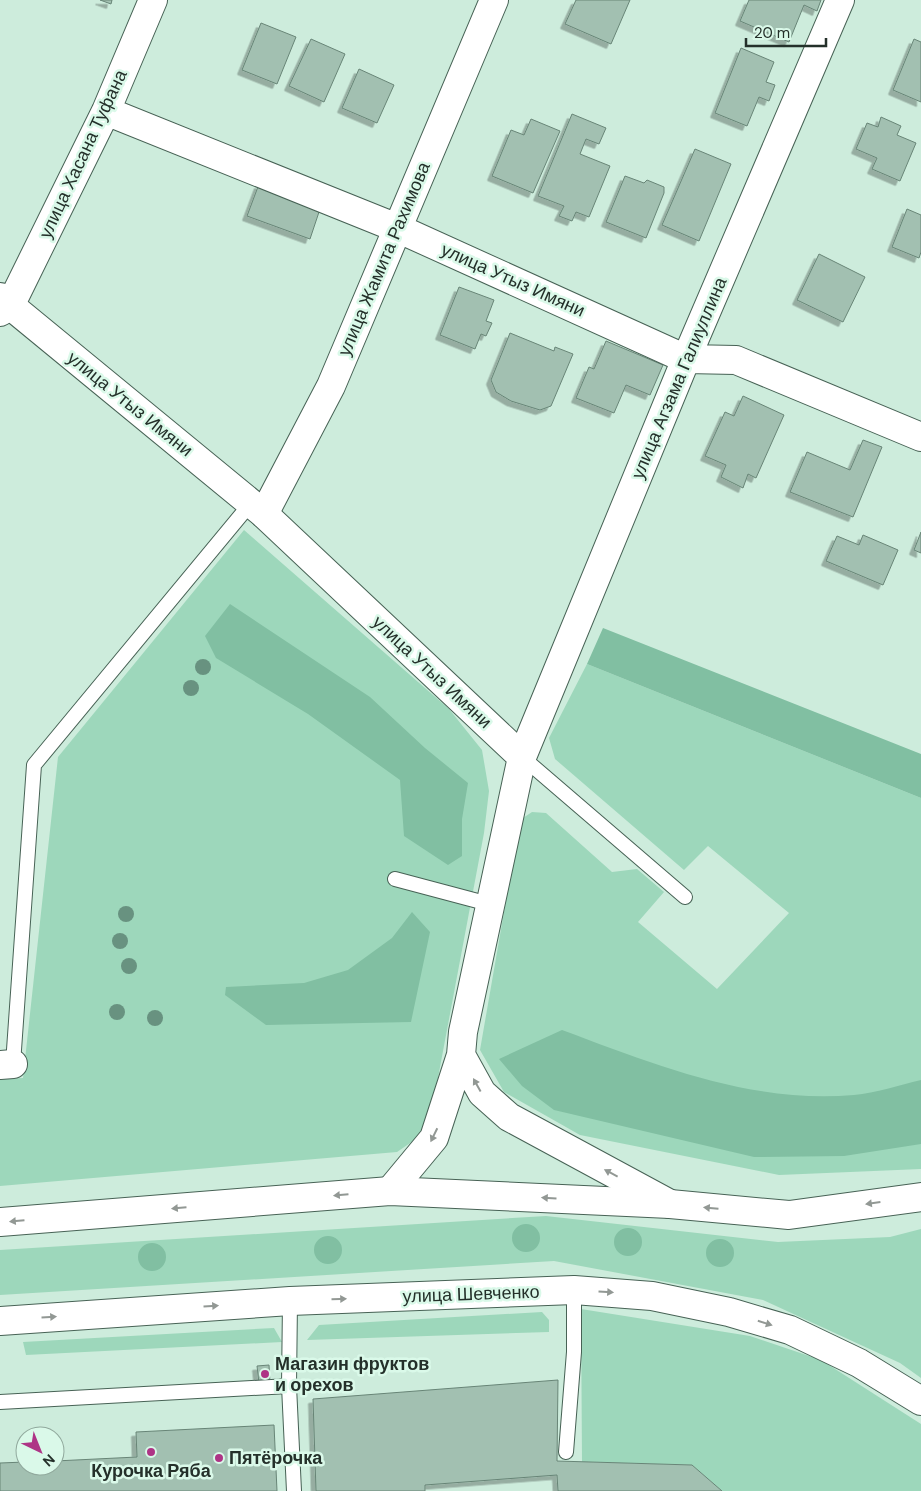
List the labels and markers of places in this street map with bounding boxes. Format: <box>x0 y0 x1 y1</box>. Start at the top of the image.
place label: Магазин фруктов и орехов <box>275 1352 429 1397</box>
marker: Магазин фруктов и орехов <box>259 1368 271 1380</box>
marker: Курочка Ряба <box>145 1446 157 1458</box>
place label: Пятёрочка <box>229 1446 323 1470</box>
marker: Пятёрочка <box>213 1452 225 1464</box>
place label: Курочка Ряба <box>91 1459 212 1483</box>

